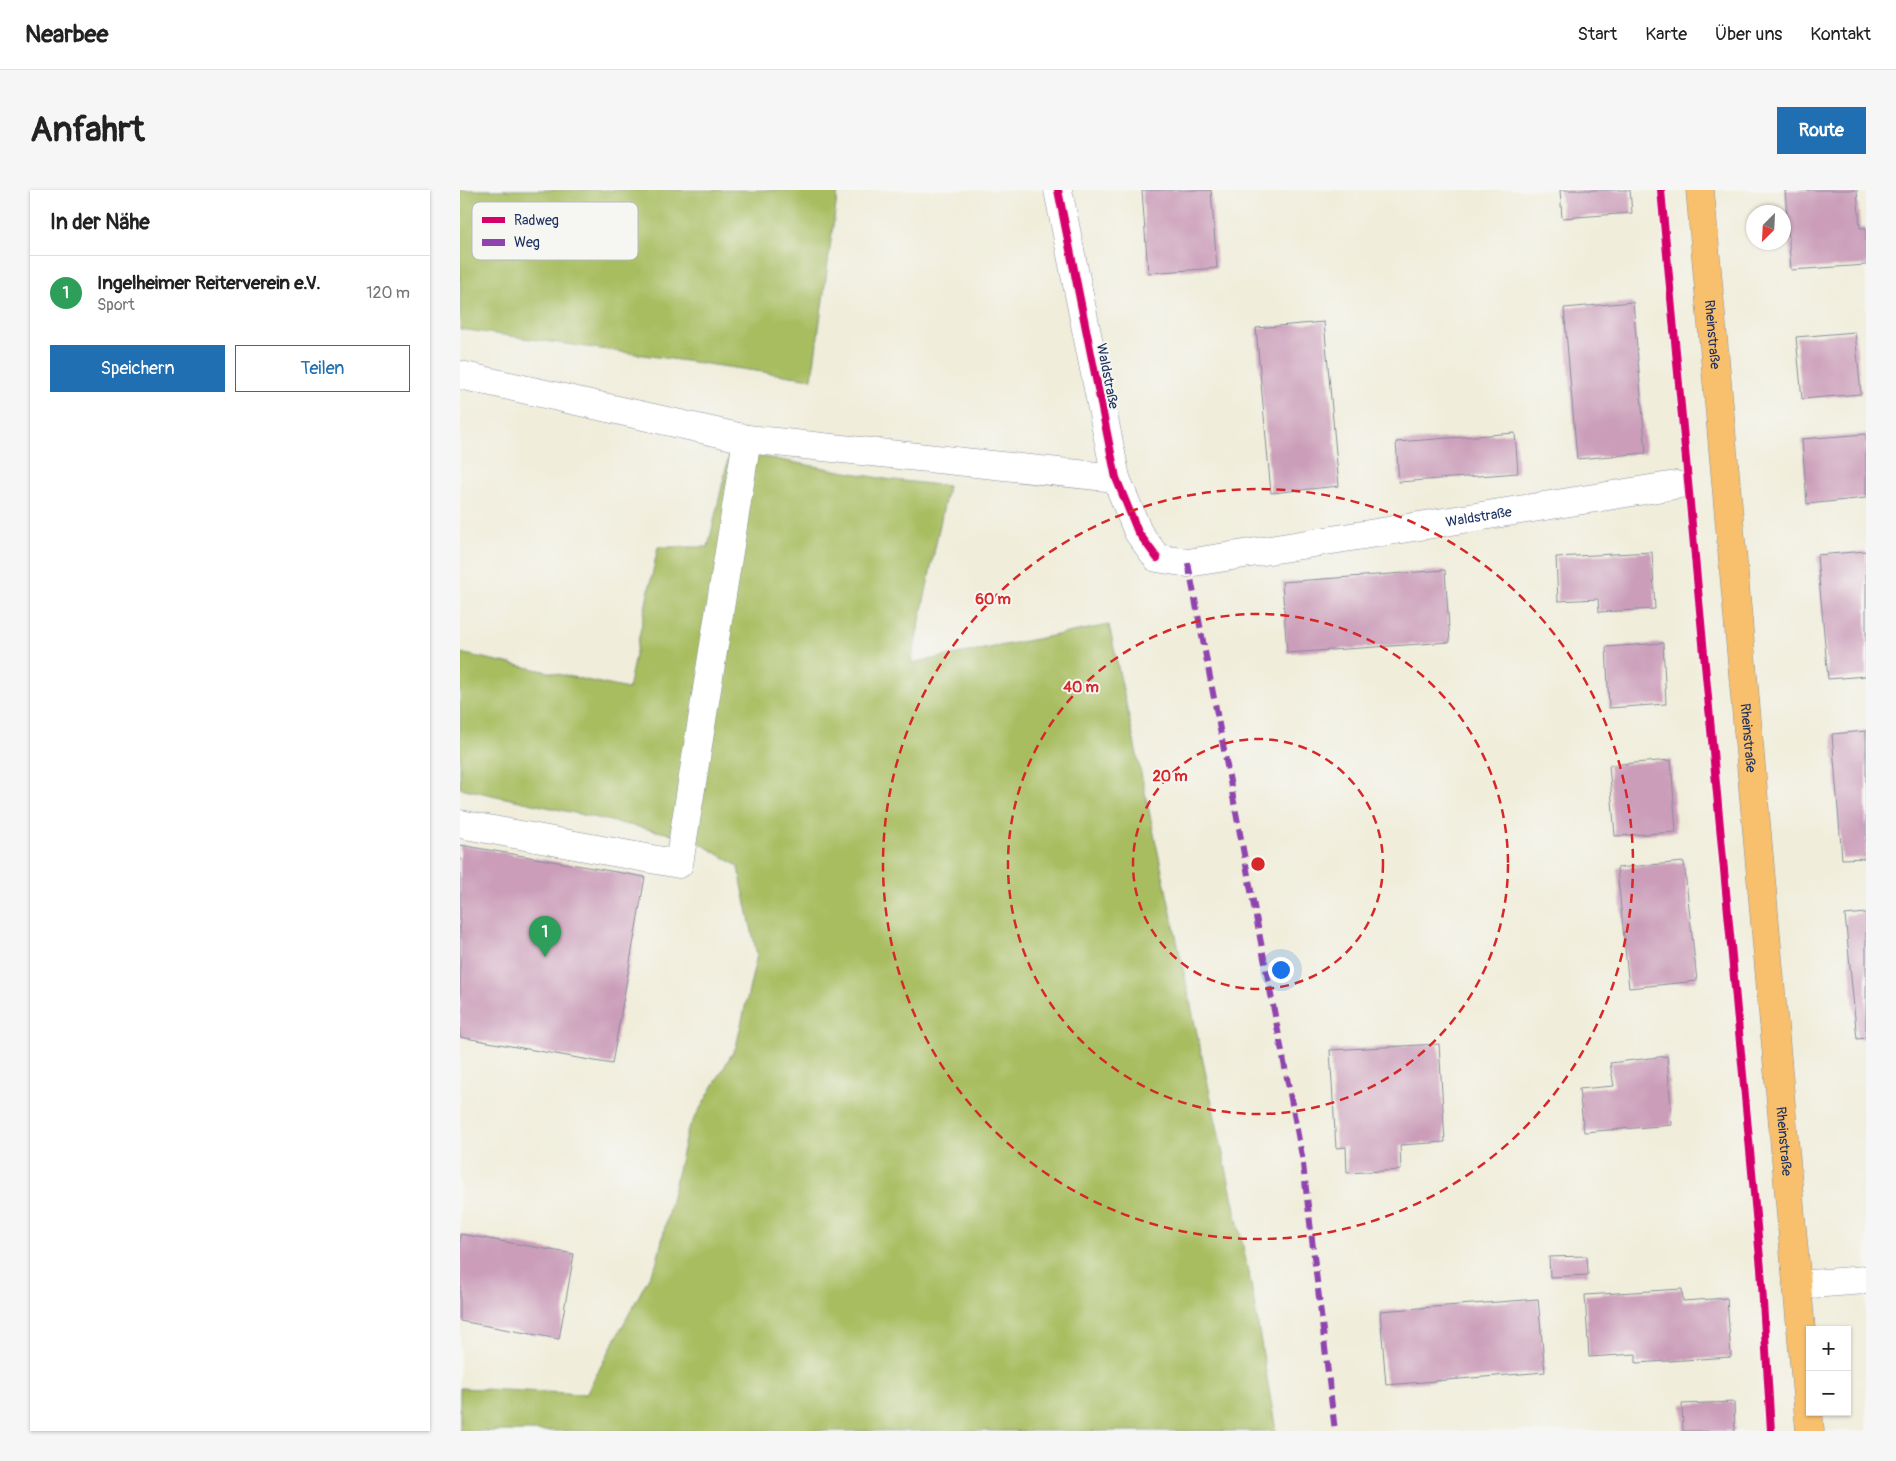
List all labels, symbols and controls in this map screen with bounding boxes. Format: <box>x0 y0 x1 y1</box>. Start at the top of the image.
text: Nearbee <box>25 20 108 49</box>
text: Start <box>1577 23 1617 46</box>
text: Karte <box>1645 23 1687 46</box>
text: Über uns <box>1715 23 1782 46</box>
text: Kontakt <box>1810 23 1871 46</box>
button: Route <box>1777 107 1866 154</box>
text: Anfahrt <box>30 108 145 152</box>
legend <box>472 202 638 260</box>
north arrow <box>1746 205 1791 250</box>
text: In der Nähe <box>50 209 150 236</box>
text: Radweg <box>514 212 559 229</box>
text: Weg <box>514 234 540 251</box>
text: Ingelheimer Reiterverein e.V. <box>97 271 321 295</box>
text: 1 <box>63 283 69 303</box>
text: 120 m <box>366 283 410 303</box>
text: Sport <box>97 295 135 315</box>
street label: Rheinstraße <box>1701 299 1724 370</box>
street label: Waldstraße <box>1093 342 1122 410</box>
button: Speichern <box>50 345 225 392</box>
button: Teilen <box>235 345 410 392</box>
street label: Waldstraße <box>1444 503 1513 531</box>
text: 60 m <box>975 590 1011 609</box>
text: 40 m <box>1063 678 1099 697</box>
street label: Rheinstraße <box>1737 702 1760 773</box>
text: 20 m <box>1152 767 1188 786</box>
centre of rings <box>1249 855 1267 873</box>
pin: 1 <box>529 916 561 957</box>
your location <box>1268 957 1294 983</box>
street label: Rheinstraße <box>1772 1106 1795 1177</box>
map controls <box>1806 1326 1851 1416</box>
button: + <box>1806 1326 1851 1371</box>
button: − <box>1806 1371 1851 1416</box>

